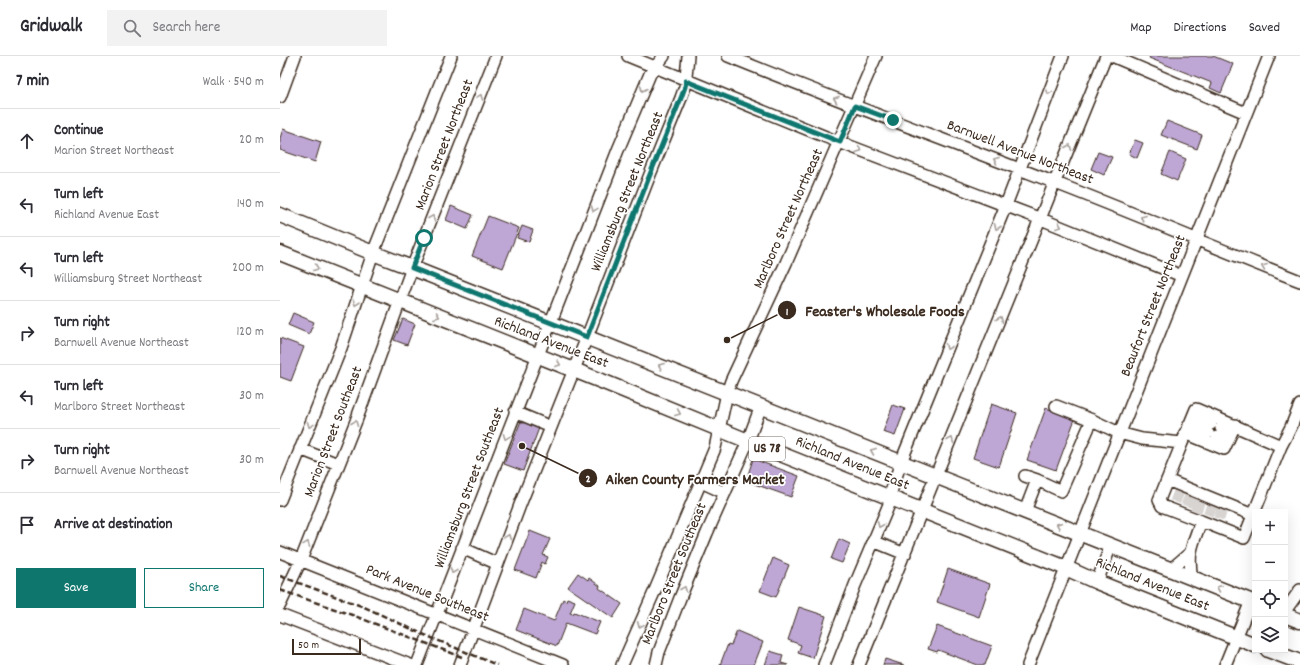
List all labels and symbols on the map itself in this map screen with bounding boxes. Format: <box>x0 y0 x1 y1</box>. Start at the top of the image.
street label: Marion Street Northeast <box>410 76 480 214</box>
one-way arrow <box>640 85 648 92</box>
one-way arrow <box>1045 89 1053 96</box>
one-way arrow <box>475 94 483 101</box>
one-way arrow <box>832 96 839 104</box>
street label: Williamsburg Street Northeast <box>586 108 670 275</box>
route end <box>884 111 902 129</box>
street label: Barnwell Avenue Northeast <box>943 115 1097 191</box>
one-way arrow <box>1065 143 1073 150</box>
street label: Marlboro Street Northeast <box>748 145 830 293</box>
one-way arrow <box>855 145 862 153</box>
one-way arrow <box>993 156 1000 164</box>
one-way arrow <box>591 206 599 213</box>
one-way arrow <box>428 215 436 222</box>
one-way arrow <box>1140 215 1148 223</box>
one-way arrow <box>1055 221 1062 229</box>
one-way arrow <box>994 223 1002 230</box>
route start <box>415 229 433 247</box>
street label: Beaufort Street Northeast <box>1115 231 1193 380</box>
one-way arrow <box>313 263 320 271</box>
one-way arrow <box>1260 264 1268 272</box>
callout: Feaster's Wholesale Foods <box>777 296 973 324</box>
one-way arrow <box>352 300 361 307</box>
text: Feaster's Wholesale Foods <box>805 301 965 324</box>
text: 1 <box>786 304 789 321</box>
one-way arrow <box>433 311 440 319</box>
street label: Richland Avenue East <box>491 311 612 375</box>
one-way arrow <box>995 316 1003 323</box>
one-way arrow <box>945 344 953 351</box>
one-way arrow <box>554 359 561 367</box>
street label: Marion Street Southeast <box>299 363 369 501</box>
one-way arrow <box>658 363 665 371</box>
street label: Williamsburg Street Southeast <box>429 404 511 572</box>
one-way arrow <box>675 408 682 416</box>
one-way arrow <box>350 420 358 427</box>
one-way arrow <box>306 421 314 428</box>
street label: Richland Avenue East <box>792 431 913 497</box>
one-way arrow <box>502 434 510 441</box>
one-way arrow <box>946 436 954 443</box>
road number: US 78 <box>749 437 785 461</box>
one-way arrow <box>870 447 877 455</box>
callout: Aiken County Farmers Market <box>578 464 793 492</box>
text: Aiken County Farmers Market <box>606 469 785 492</box>
text: 2 <box>585 471 591 488</box>
street label: Marlboro Street Southeast <box>636 499 714 648</box>
one-way arrow <box>877 520 885 528</box>
one-way arrow <box>1055 521 1062 529</box>
one-way arrow <box>503 533 512 540</box>
one-way arrow <box>303 540 311 547</box>
street label: Richland Avenue East <box>1092 552 1213 618</box>
street label: Park Avenue Southeast <box>362 559 492 629</box>
one-way arrow <box>450 568 458 575</box>
one-way arrow <box>679 585 687 592</box>
one-way arrow <box>1215 585 1222 593</box>
one-way arrow <box>636 621 644 628</box>
scale bar <box>292 637 361 656</box>

